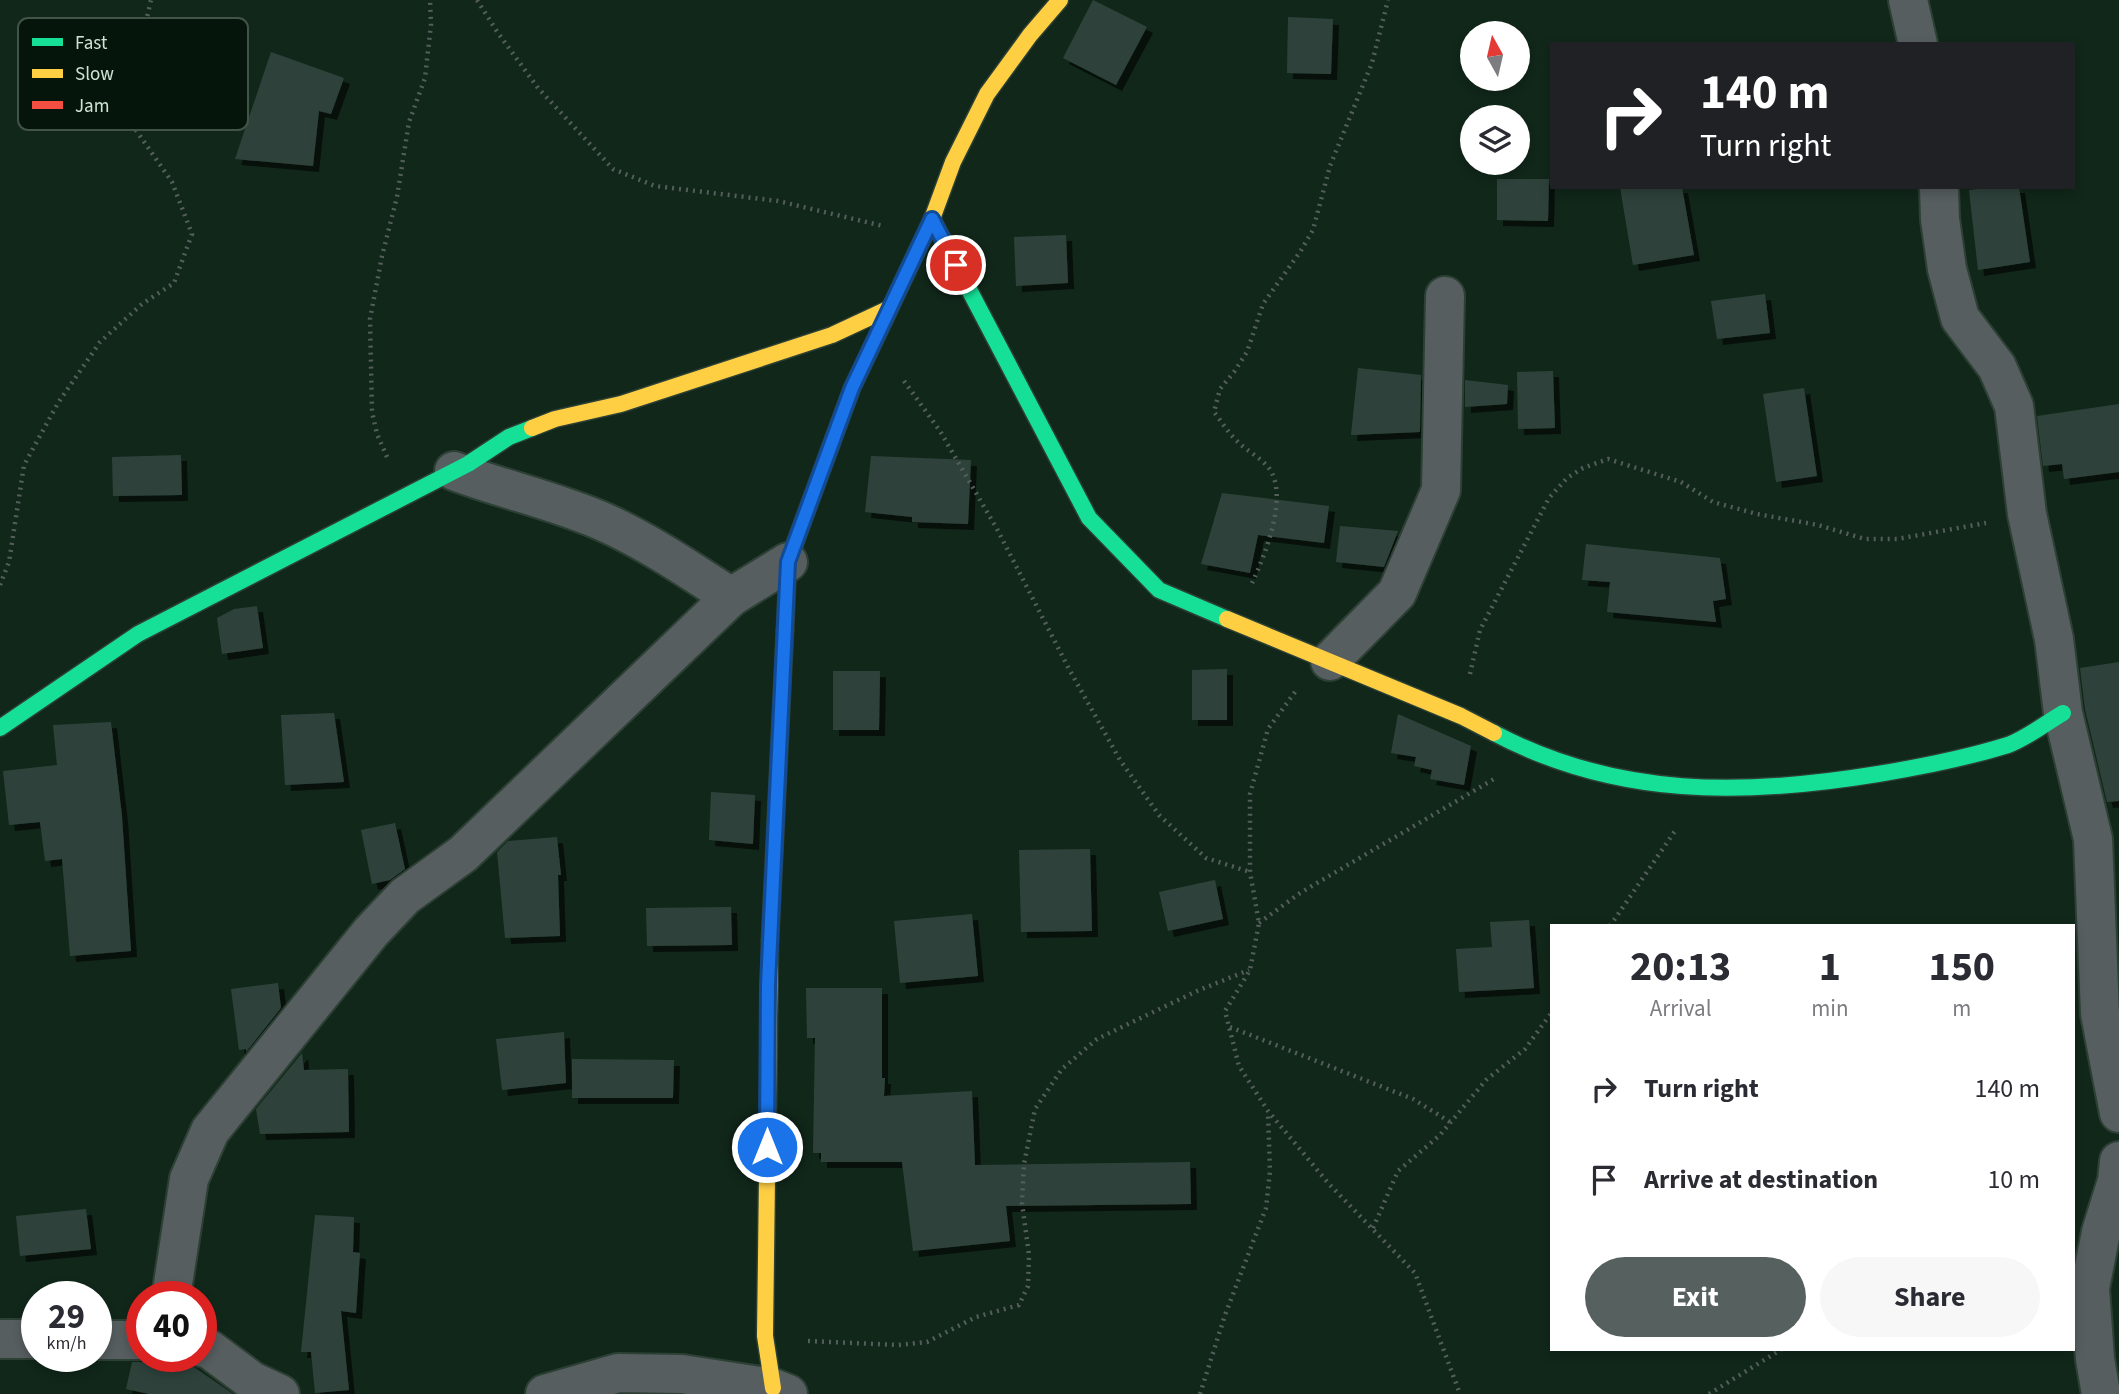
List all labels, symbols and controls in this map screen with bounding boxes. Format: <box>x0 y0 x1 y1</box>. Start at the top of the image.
legend <box>18 18 248 130</box>
north arrow <box>1460 21 1530 91</box>
map controls <box>1460 21 1530 175</box>
text: Fast <box>75 30 108 57</box>
text: 140 m <box>1700 58 1829 128</box>
text: Slow <box>75 61 114 88</box>
icon: right <box>1585 70 1676 161</box>
text: Jam <box>75 93 109 120</box>
button: layers <box>1460 105 1530 175</box>
text: Turn right <box>1700 123 1831 169</box>
pin <box>926 235 986 295</box>
icon: arrive <box>937 246 975 284</box>
text: 20:13 <box>1630 937 1731 997</box>
text: 1 <box>1819 937 1841 997</box>
text: 150 <box>1928 937 1995 997</box>
text: Arrival <box>1650 992 1712 1025</box>
text: min <box>1811 992 1849 1025</box>
text: m <box>1952 992 1971 1025</box>
icon: right <box>1585 1070 1623 1108</box>
text: Turn right <box>1644 1070 1759 1107</box>
text: 140 m <box>1974 1070 2040 1107</box>
position arrow <box>730 1110 804 1184</box>
icon: arrive <box>1585 1161 1623 1199</box>
text: Arrive at destination <box>1644 1161 1878 1198</box>
text: 10 m <box>1987 1161 2040 1198</box>
button: Exit <box>1585 1257 1806 1337</box>
button: Share <box>1820 1257 2040 1337</box>
speed limit sign: 40 <box>126 1281 217 1372</box>
text: 29 <box>48 1292 85 1342</box>
text: km/h <box>47 1331 86 1356</box>

